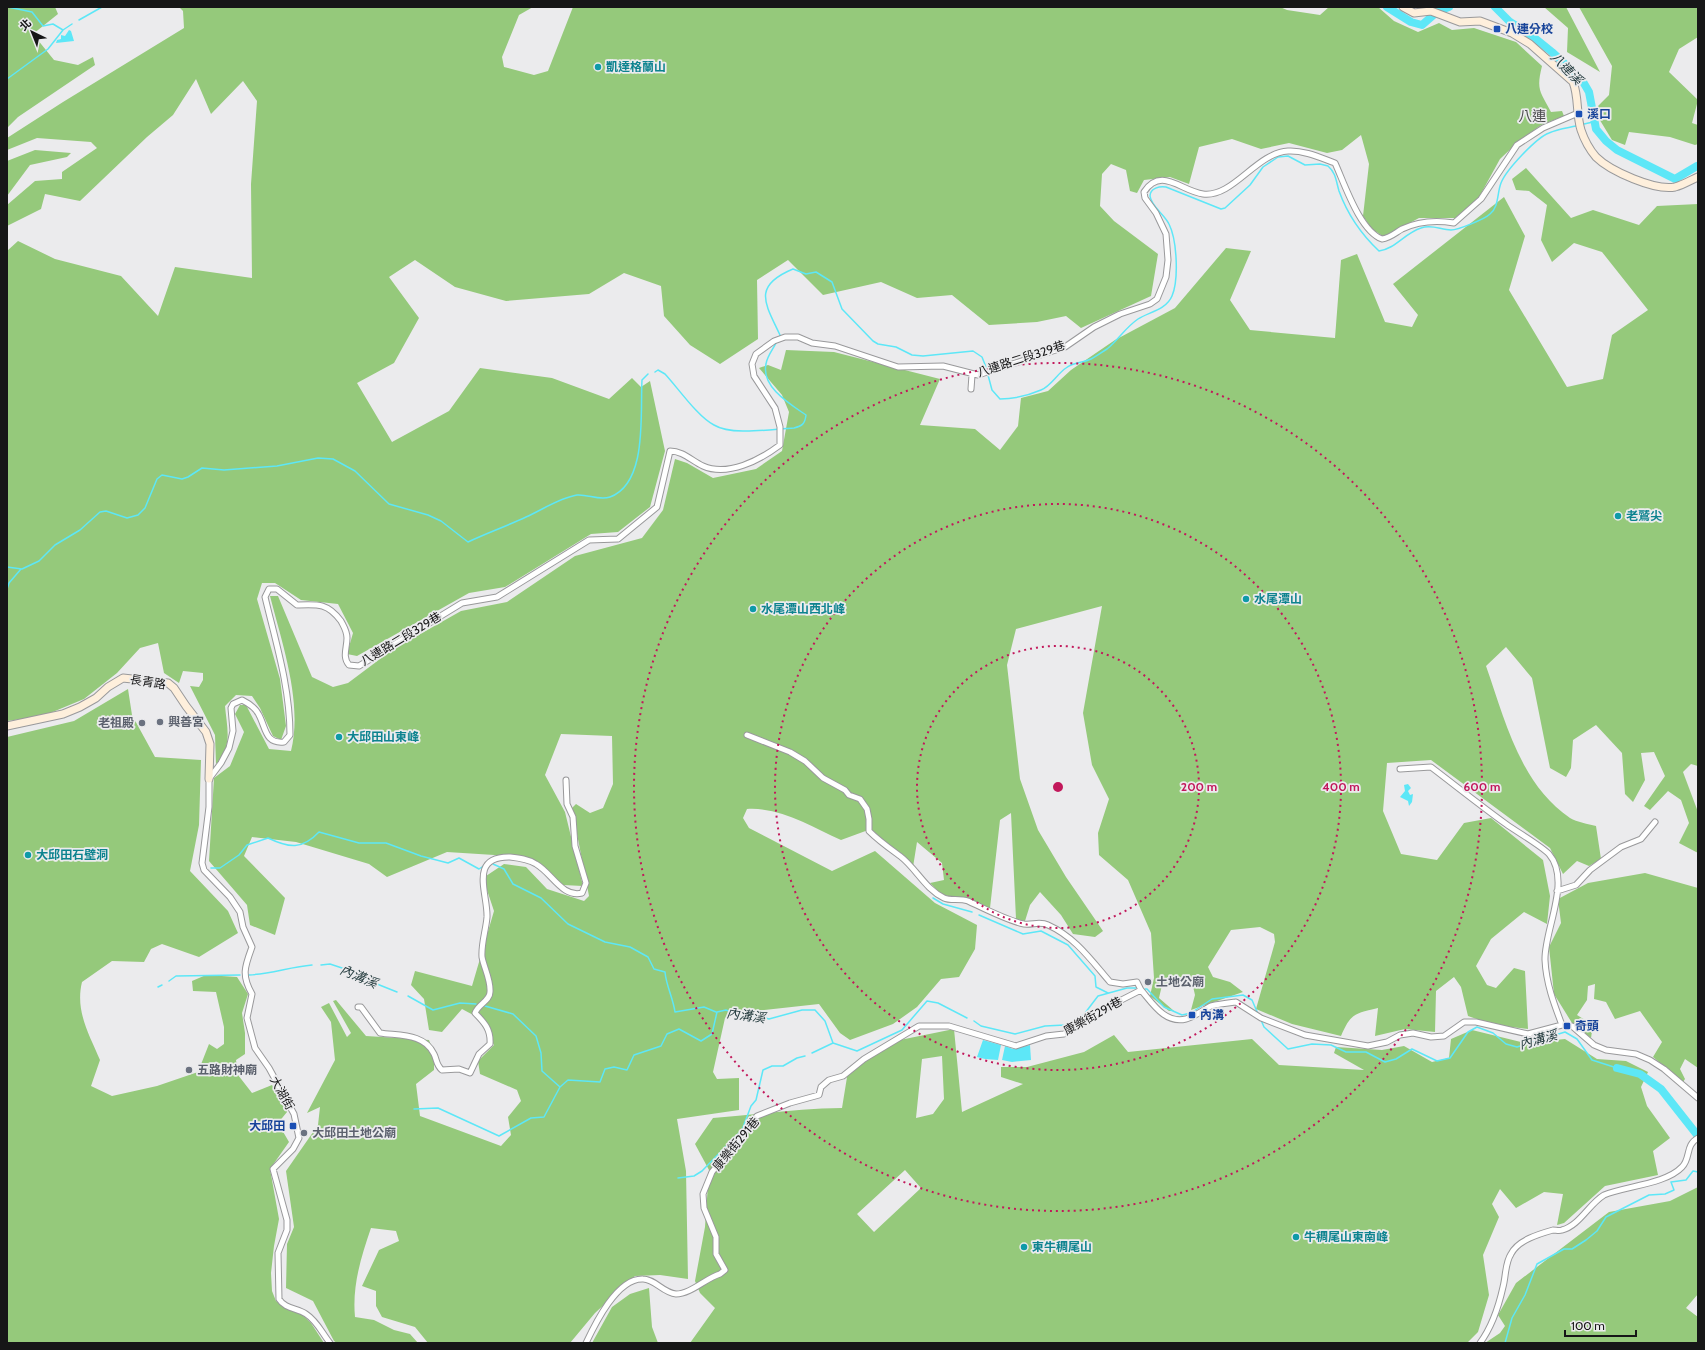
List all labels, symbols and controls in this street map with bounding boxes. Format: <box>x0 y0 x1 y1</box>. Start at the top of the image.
north arrow <box>12 12 52 52</box>
text: 北 <box>16 16 34 34</box>
place label: 八連分校 <box>1505 21 1553 36</box>
marker: 八連分校 <box>1492 24 1502 34</box>
water label: 八連溪 <box>1548 49 1588 89</box>
place label: 凱達格蘭山 <box>606 59 666 74</box>
marker: 凱達格蘭山 <box>593 62 603 72</box>
place label: 溪口 <box>1587 106 1611 121</box>
district label: 八連 <box>1518 107 1546 125</box>
marker: 溪口 <box>1574 109 1584 119</box>
street label: 八連路二段329巷 <box>975 337 1067 380</box>
place label: 老鷲尖 <box>1626 508 1662 523</box>
marker: 老鷲尖 <box>1613 511 1623 521</box>
place label: 水尾潭山 <box>1254 591 1302 606</box>
marker: 水尾潭山 <box>1241 594 1251 604</box>
place label: 水尾潭山西北峰 <box>761 601 845 616</box>
marker: 水尾潭山西北峰 <box>748 604 758 614</box>
street label: 八連路二段329巷 <box>358 609 444 669</box>
street label: 長青路 <box>129 671 167 692</box>
place label: 興善宮 <box>168 714 204 729</box>
place label: 老祖殿 <box>98 715 134 730</box>
marker: 興善宮 <box>155 717 165 727</box>
marker: 老祖殿 <box>137 718 147 728</box>
place label: 大邱田山東峰 <box>347 729 419 744</box>
marker: 大邱田山東峰 <box>334 732 344 742</box>
text: 200 m <box>1181 779 1217 794</box>
text: 400 m <box>1322 779 1360 794</box>
text: 600 m <box>1464 779 1500 794</box>
centre of rings <box>1051 780 1065 794</box>
place label: 大邱田石壁洞 <box>36 847 108 862</box>
marker: 大邱田石壁洞 <box>23 850 33 860</box>
water label: 內溝溪 <box>338 961 382 992</box>
place label: 土地公廟 <box>1156 974 1204 989</box>
marker: 土地公廟 <box>1143 977 1153 987</box>
street label: 康樂街291巷 <box>1061 993 1125 1038</box>
water label: 內溝溪 <box>726 1004 768 1026</box>
place label: 內溝 <box>1200 1007 1224 1022</box>
marker: 內溝 <box>1187 1010 1197 1020</box>
place label: 奇頭 <box>1575 1018 1599 1033</box>
marker: 奇頭 <box>1562 1021 1572 1031</box>
water label: 內溝溪 <box>1517 1026 1561 1052</box>
place label: 五路財神廟 <box>197 1062 257 1077</box>
marker: 五路財神廟 <box>184 1065 194 1075</box>
street label: 大湖街 <box>267 1073 298 1112</box>
street label: 康樂街291巷 <box>709 1114 762 1173</box>
place label: 大邱田 <box>249 1118 285 1133</box>
marker: 大邱田 <box>288 1121 298 1131</box>
place label: 大邱田土地公廟 <box>312 1125 396 1140</box>
marker: 大邱田土地公廟 <box>299 1128 309 1138</box>
place label: 牛稠尾山東南峰 <box>1304 1229 1388 1244</box>
marker: 牛稠尾山東南峰 <box>1291 1232 1301 1242</box>
place label: 東牛稠尾山 <box>1032 1239 1092 1254</box>
marker: 東牛稠尾山 <box>1019 1242 1029 1252</box>
scale bar <box>1565 1312 1636 1338</box>
text: 100 m <box>1571 1318 1605 1333</box>

